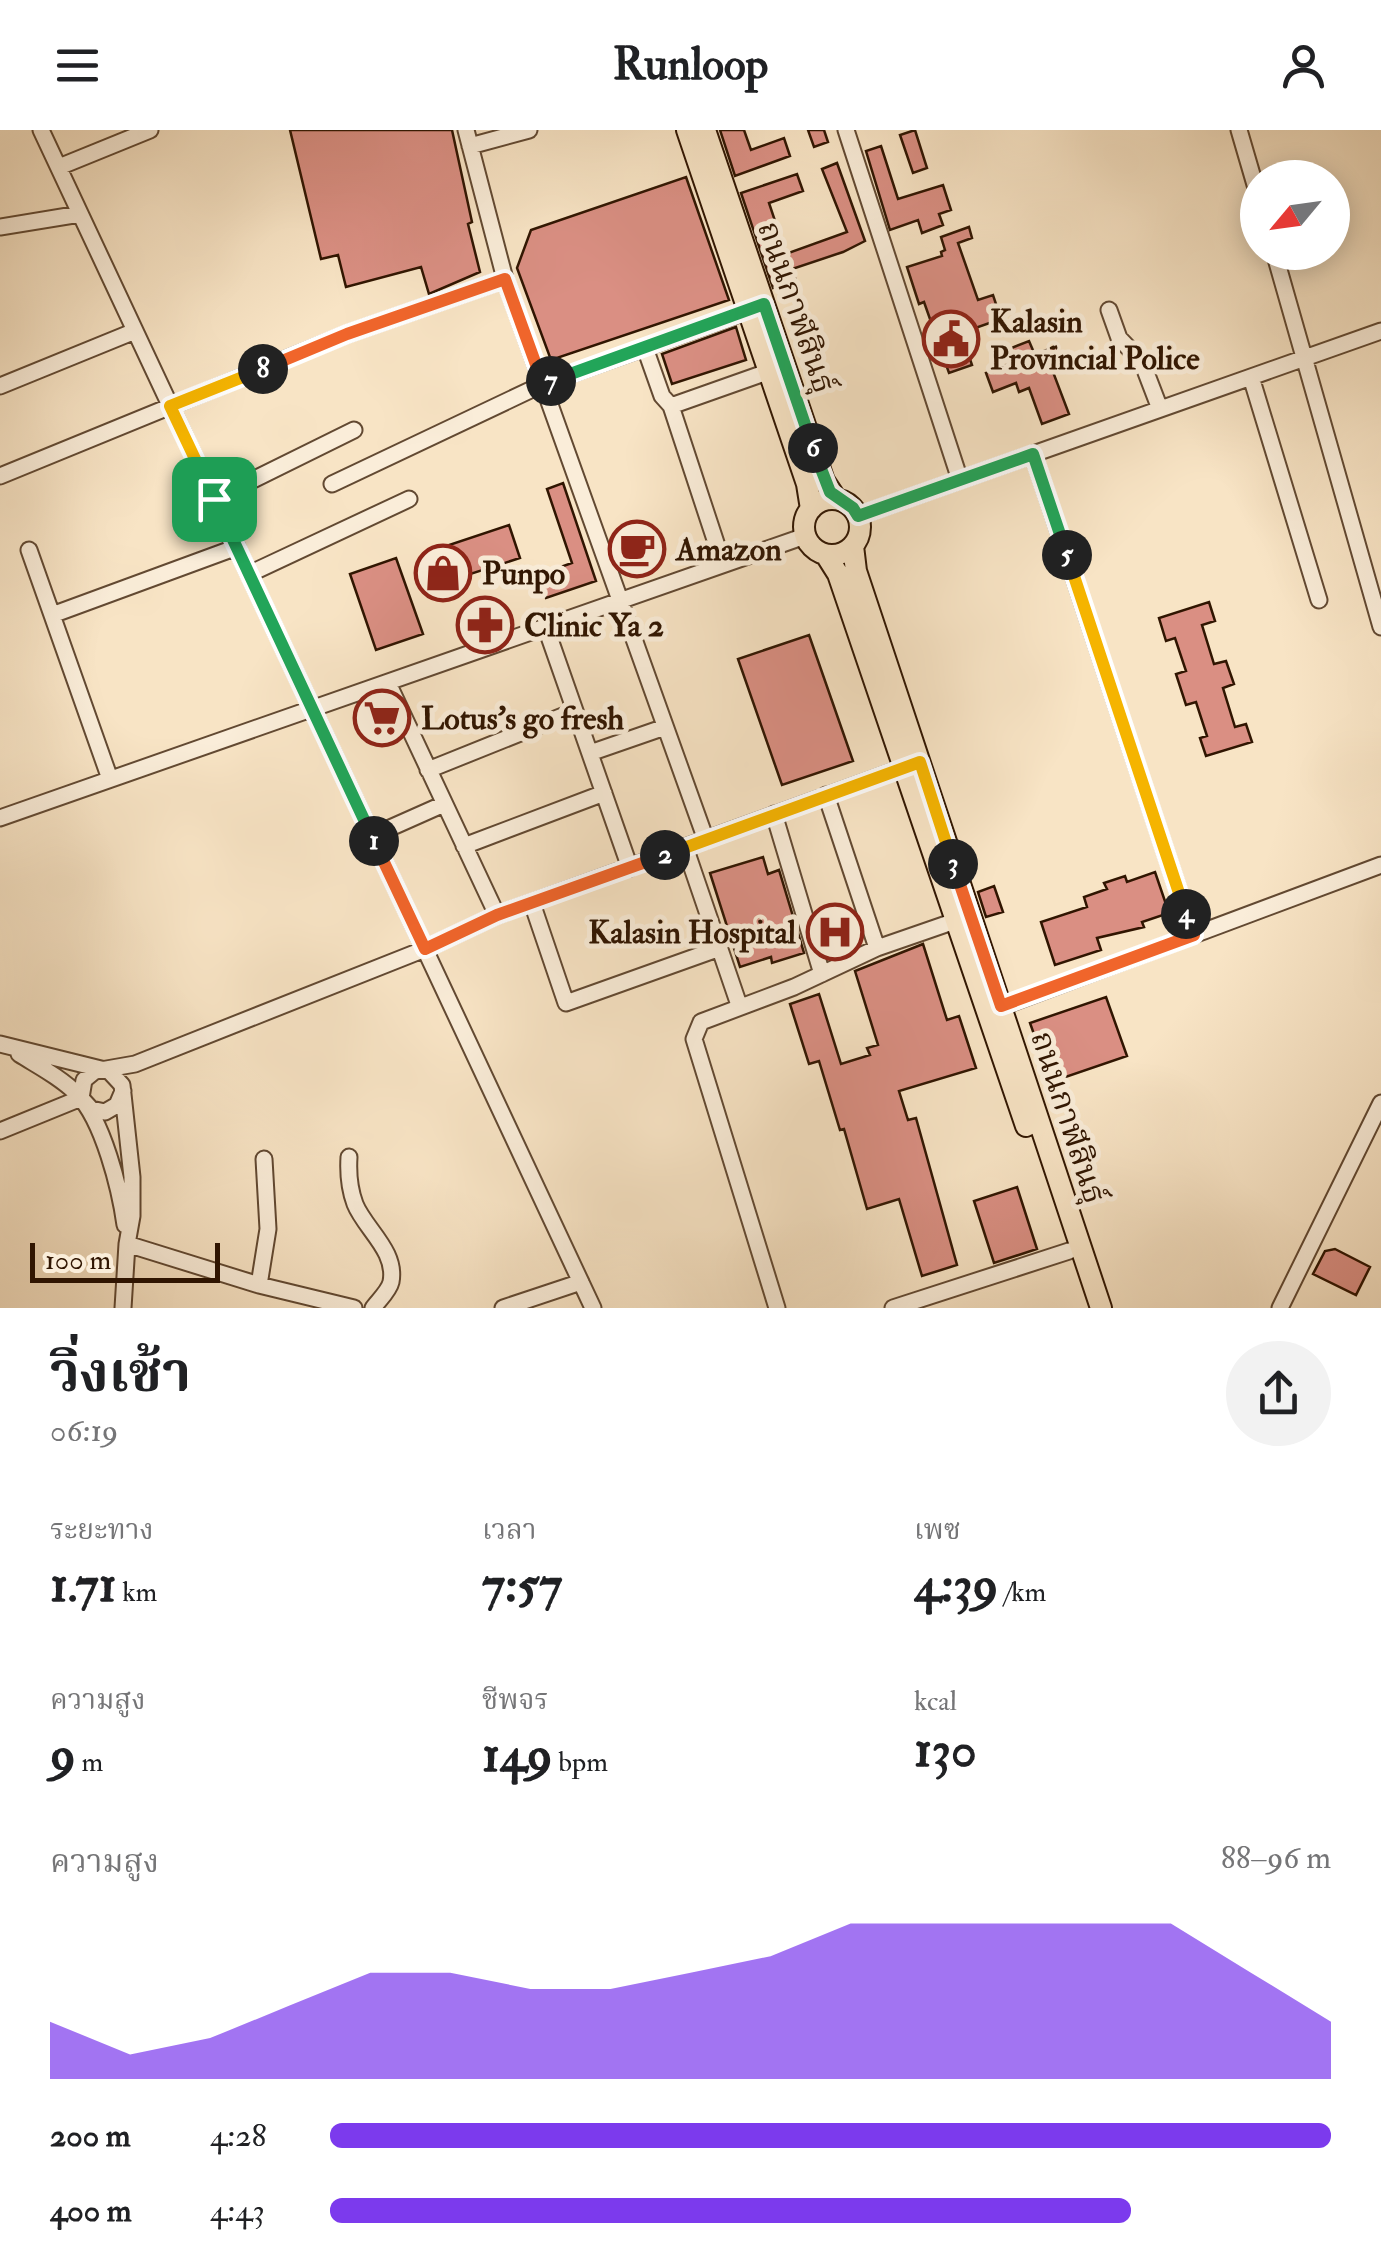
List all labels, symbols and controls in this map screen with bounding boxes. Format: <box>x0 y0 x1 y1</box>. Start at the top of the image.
text: Runloop <box>613 37 768 93</box>
icon: menu <box>50 38 105 93</box>
icon: person <box>1276 38 1331 93</box>
north arrow <box>1240 160 1350 270</box>
map controls <box>1240 160 1350 270</box>
street label: ถนนกาฬสินธุ์ <box>748 216 844 399</box>
place label: Kalasin Provincial Police <box>990 302 1200 379</box>
public building icon: Kalasin Provincial Police <box>921 309 981 369</box>
pin: 8 <box>238 344 288 394</box>
text: 8 <box>256 351 270 386</box>
pin: 7 <box>526 356 576 406</box>
text: 7 <box>545 363 557 398</box>
pin: 6 <box>788 423 838 473</box>
text: 6 <box>806 430 820 465</box>
pin <box>172 457 257 542</box>
icon: arrive <box>187 472 242 527</box>
cafe icon: Amazon <box>607 519 667 579</box>
place label: Amazon <box>674 530 782 570</box>
pin: 5 <box>1042 530 1092 580</box>
text: 5 <box>1061 537 1073 572</box>
shop icon: Punpo <box>413 543 473 603</box>
place label: Punpo <box>482 554 565 594</box>
pharmacy icon: Clinic Ya 2 <box>455 595 515 655</box>
place label: Clinic Ya 2 <box>524 606 664 646</box>
supermarket icon: Lotus's go fresh <box>352 688 412 748</box>
place label: Lotus's go fresh <box>421 699 624 739</box>
pin: 1 <box>349 816 399 866</box>
text: 1 <box>369 823 379 858</box>
pin: 2 <box>640 830 690 880</box>
text: 2 <box>658 837 672 872</box>
pin: 3 <box>928 839 978 889</box>
text: 3 <box>948 846 958 881</box>
pin: 4 <box>1161 889 1211 939</box>
text: 4 <box>1178 896 1194 931</box>
hospital icon: Kalasin Hospital <box>805 902 865 962</box>
place label: Kalasin Hospital <box>588 913 797 953</box>
street label: ถนนกาฬสินธุ์ <box>1021 1026 1115 1209</box>
scale bar <box>30 1238 220 1282</box>
text: 100 m <box>45 1243 111 1278</box>
text: วิ่งเช้า <box>50 1339 191 1408</box>
button: share <box>1226 1341 1331 1446</box>
text: 06:19 <box>50 1411 118 1451</box>
text: ระยะทาง <box>50 1513 154 1548</box>
text: เวลา <box>482 1513 537 1548</box>
text: เพซ <box>914 1513 961 1548</box>
text: 1.71 <box>50 1554 116 1617</box>
text: 7:57 <box>482 1554 562 1617</box>
text: 4:39 <box>914 1554 998 1617</box>
text: km <box>116 1575 157 1610</box>
text: /km <box>998 1575 1046 1610</box>
text: ความสูง <box>50 1683 145 1718</box>
text: ชีพจร <box>482 1683 548 1718</box>
text: kcal <box>914 1684 957 1719</box>
text: 130 <box>914 1719 977 1782</box>
text: 9 <box>50 1724 76 1787</box>
text: 149 <box>482 1724 552 1787</box>
text: m <box>76 1745 103 1780</box>
text: bpm <box>552 1745 608 1780</box>
text: 88–96 m <box>1221 1838 1331 1878</box>
text: ความสูง <box>50 1842 159 1882</box>
text: 200 m <box>50 2116 131 2156</box>
text: 4:28 <box>210 2116 266 2156</box>
text: 400 m <box>50 2191 132 2231</box>
text: 4:43 <box>210 2191 265 2231</box>

